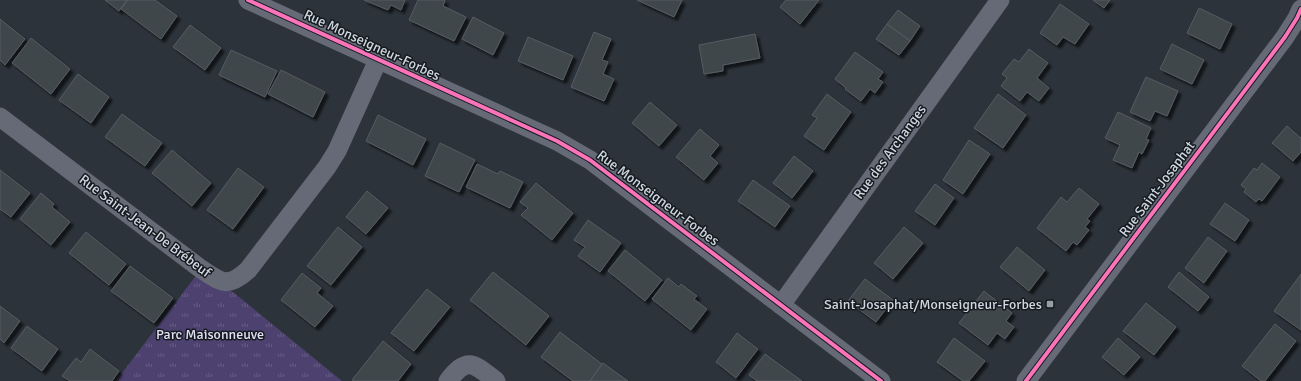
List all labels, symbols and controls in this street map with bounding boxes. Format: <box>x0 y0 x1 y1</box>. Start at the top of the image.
street label: Rue Monseigneur-Forbes <box>301 6 443 84</box>
street label: Rue des Archanges <box>850 102 930 202</box>
street label: Rue Saint-Josaphat <box>1116 138 1199 240</box>
street label: Rue Monseigneur-Forbes <box>594 147 722 249</box>
street label: Rue Saint-Jean-De Brébeuf <box>76 171 215 282</box>
place label: Saint-Josaphat/Monseigneur-Forbes <box>824 296 1042 313</box>
marker: Saint-Josaphat/Monseigneur-Forbes <box>1045 299 1055 309</box>
park label: Parc Maisonneuve <box>156 326 264 343</box>

